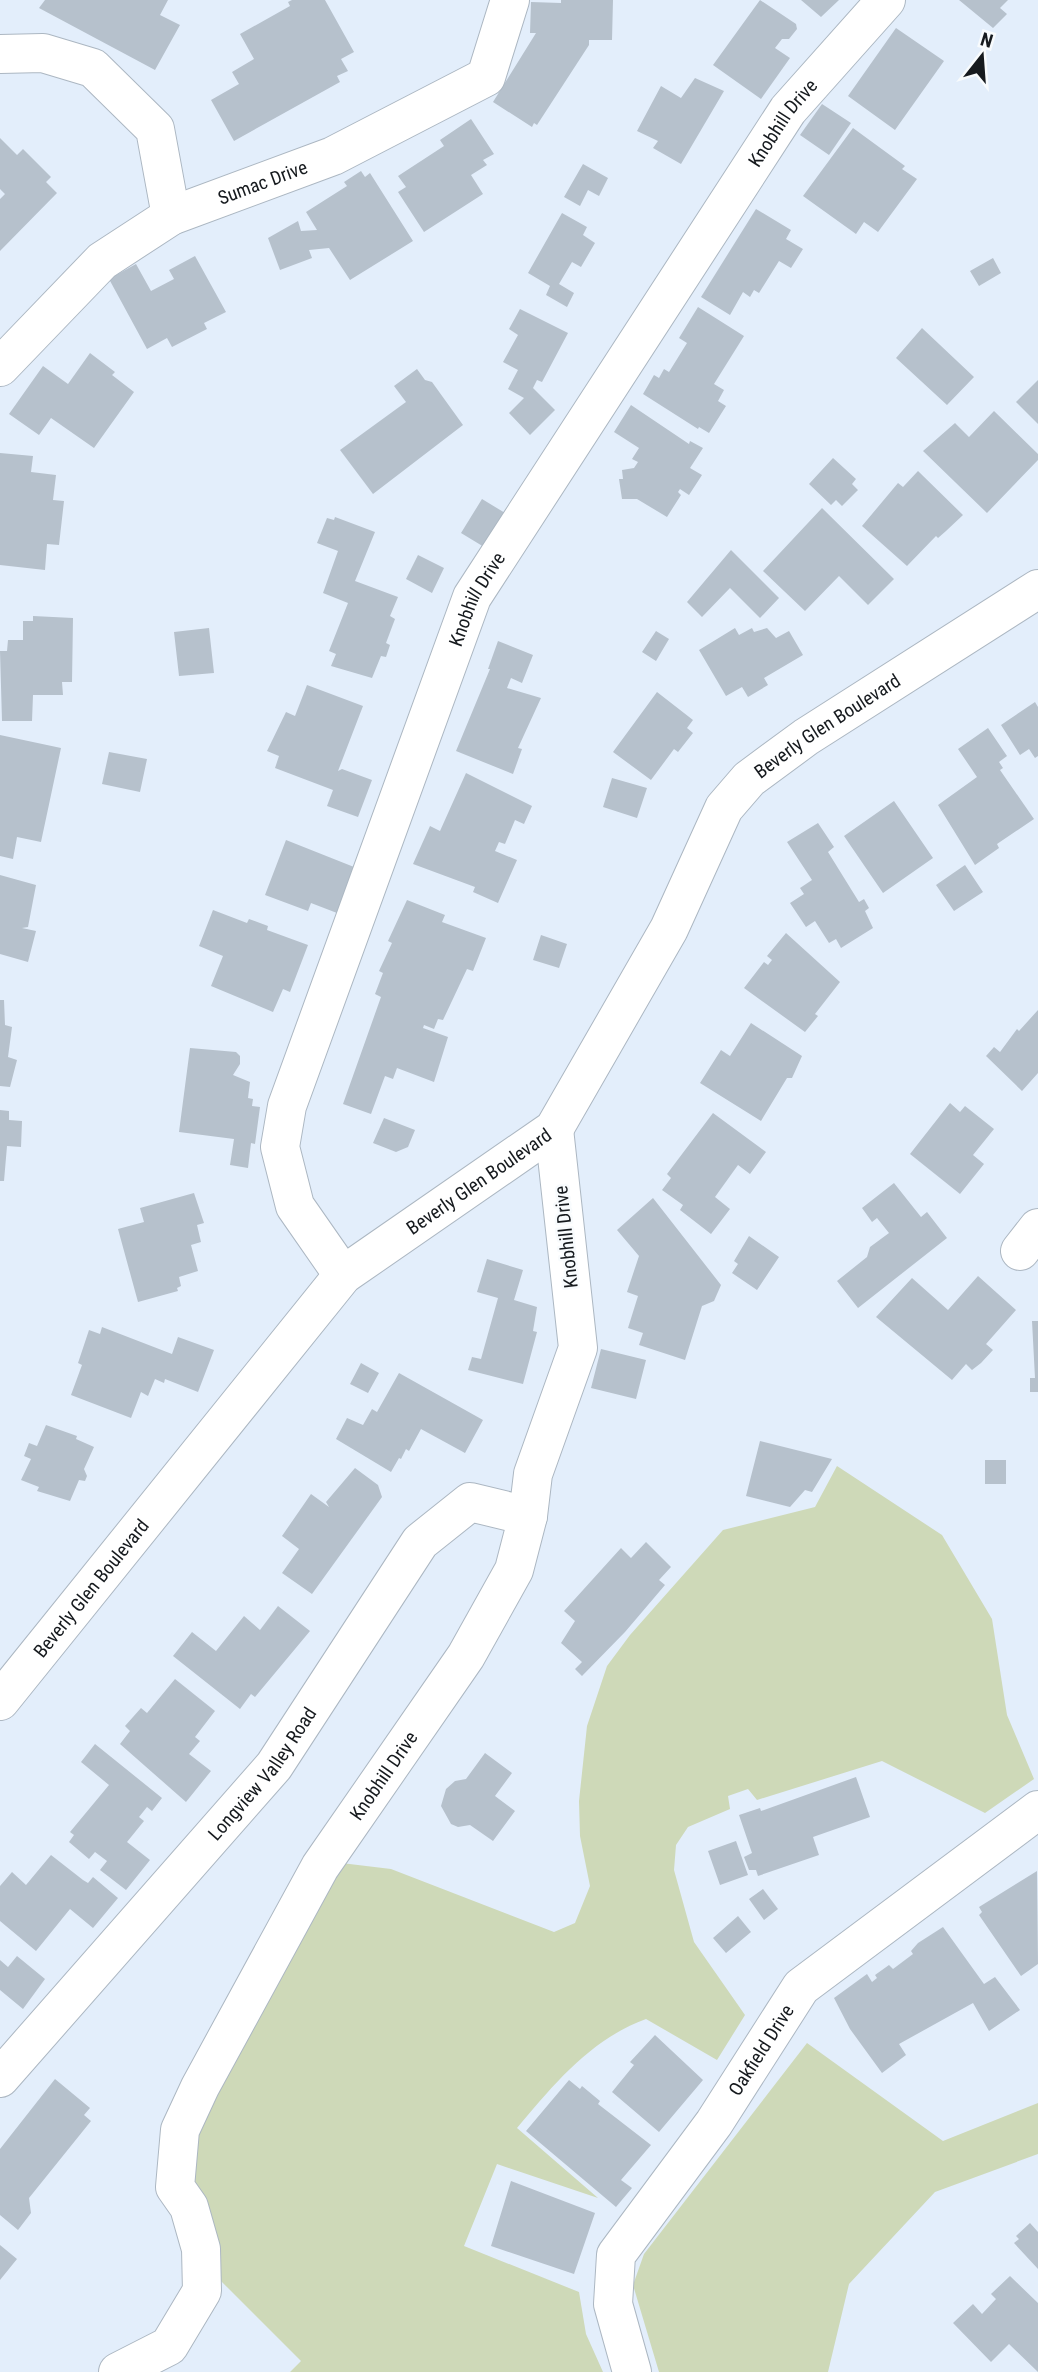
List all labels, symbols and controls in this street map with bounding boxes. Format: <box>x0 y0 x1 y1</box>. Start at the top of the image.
north arrow <box>947 21 1017 91</box>
text: N <box>978 28 996 53</box>
street label: Knobhill Drive <box>743 74 822 171</box>
street label: Sumac Drive <box>215 155 310 209</box>
street label: Knobhill Drive <box>444 548 510 649</box>
street label: Beverly Glen Boulevard <box>749 669 904 783</box>
street label: Beverly Glen Boulevard <box>402 1123 556 1239</box>
street label: Knobhill Drive <box>549 1185 583 1289</box>
street label: Beverly Glen Boulevard <box>28 1514 154 1662</box>
street label: Longview Valley Road <box>203 1703 321 1845</box>
street label: Knobhill Drive <box>345 1727 422 1824</box>
street label: Oakfield Drive <box>723 2000 798 2100</box>

